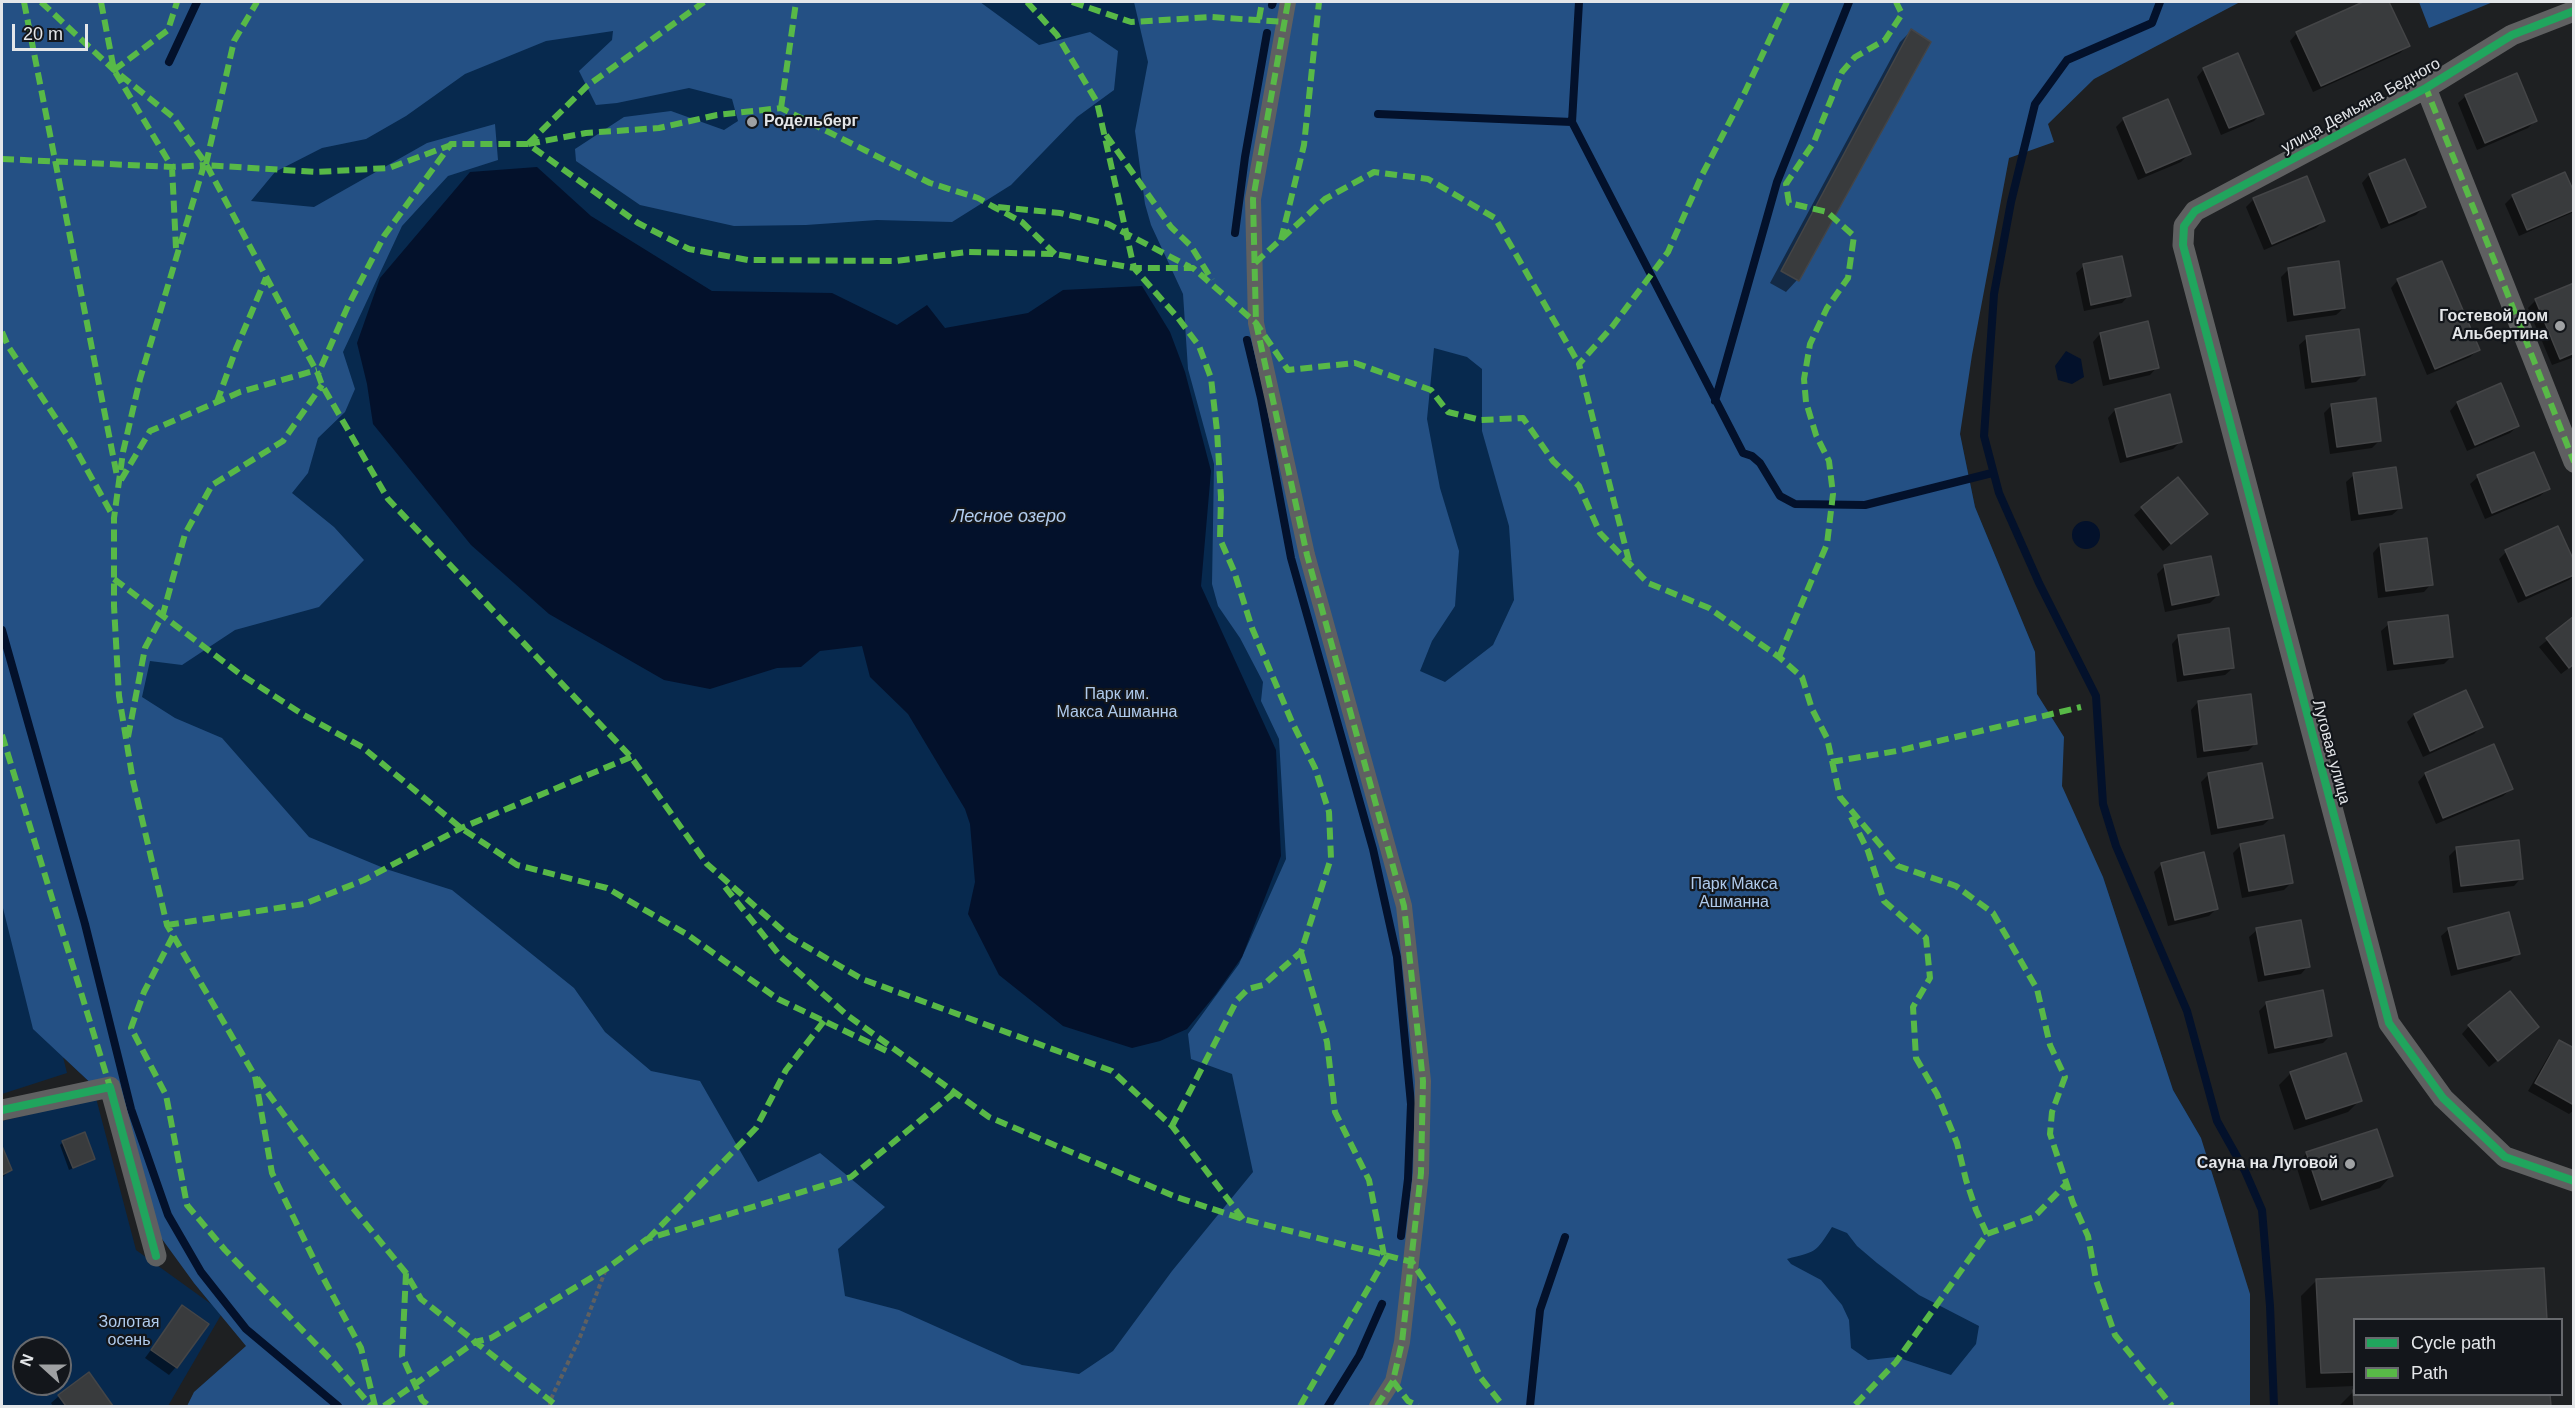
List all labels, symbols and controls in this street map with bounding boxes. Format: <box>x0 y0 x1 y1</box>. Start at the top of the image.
scale bar <box>15 12 92 50</box>
text: 20 m <box>23 24 63 44</box>
street label: улица Демьяна Бедного <box>2278 54 2444 158</box>
place label: Родельберг <box>764 112 858 132</box>
marker: Родельберг <box>745 115 759 129</box>
place label: Гостевой дом Альбертина <box>2439 307 2548 345</box>
marker: Гостевой дом Альбертина <box>2553 319 2567 333</box>
water label: Лесное озеро <box>952 506 1066 528</box>
park label: Парк им. Макса Ашманна <box>1057 685 1177 723</box>
street label: Луговая улица <box>2308 698 2354 806</box>
park label: Парк Макса Ашманна <box>1690 875 1778 913</box>
place label: Сауна на Луговой <box>2197 1154 2338 1174</box>
marker: Сауна на Луговой <box>2343 1157 2357 1171</box>
park label: Золотая осень <box>99 1313 159 1351</box>
legend <box>2353 1318 2563 1396</box>
text: Cycle path <box>2411 1333 2496 1353</box>
north arrow <box>12 1336 72 1396</box>
text: N <box>17 1352 37 1369</box>
text: Path <box>2411 1363 2448 1383</box>

